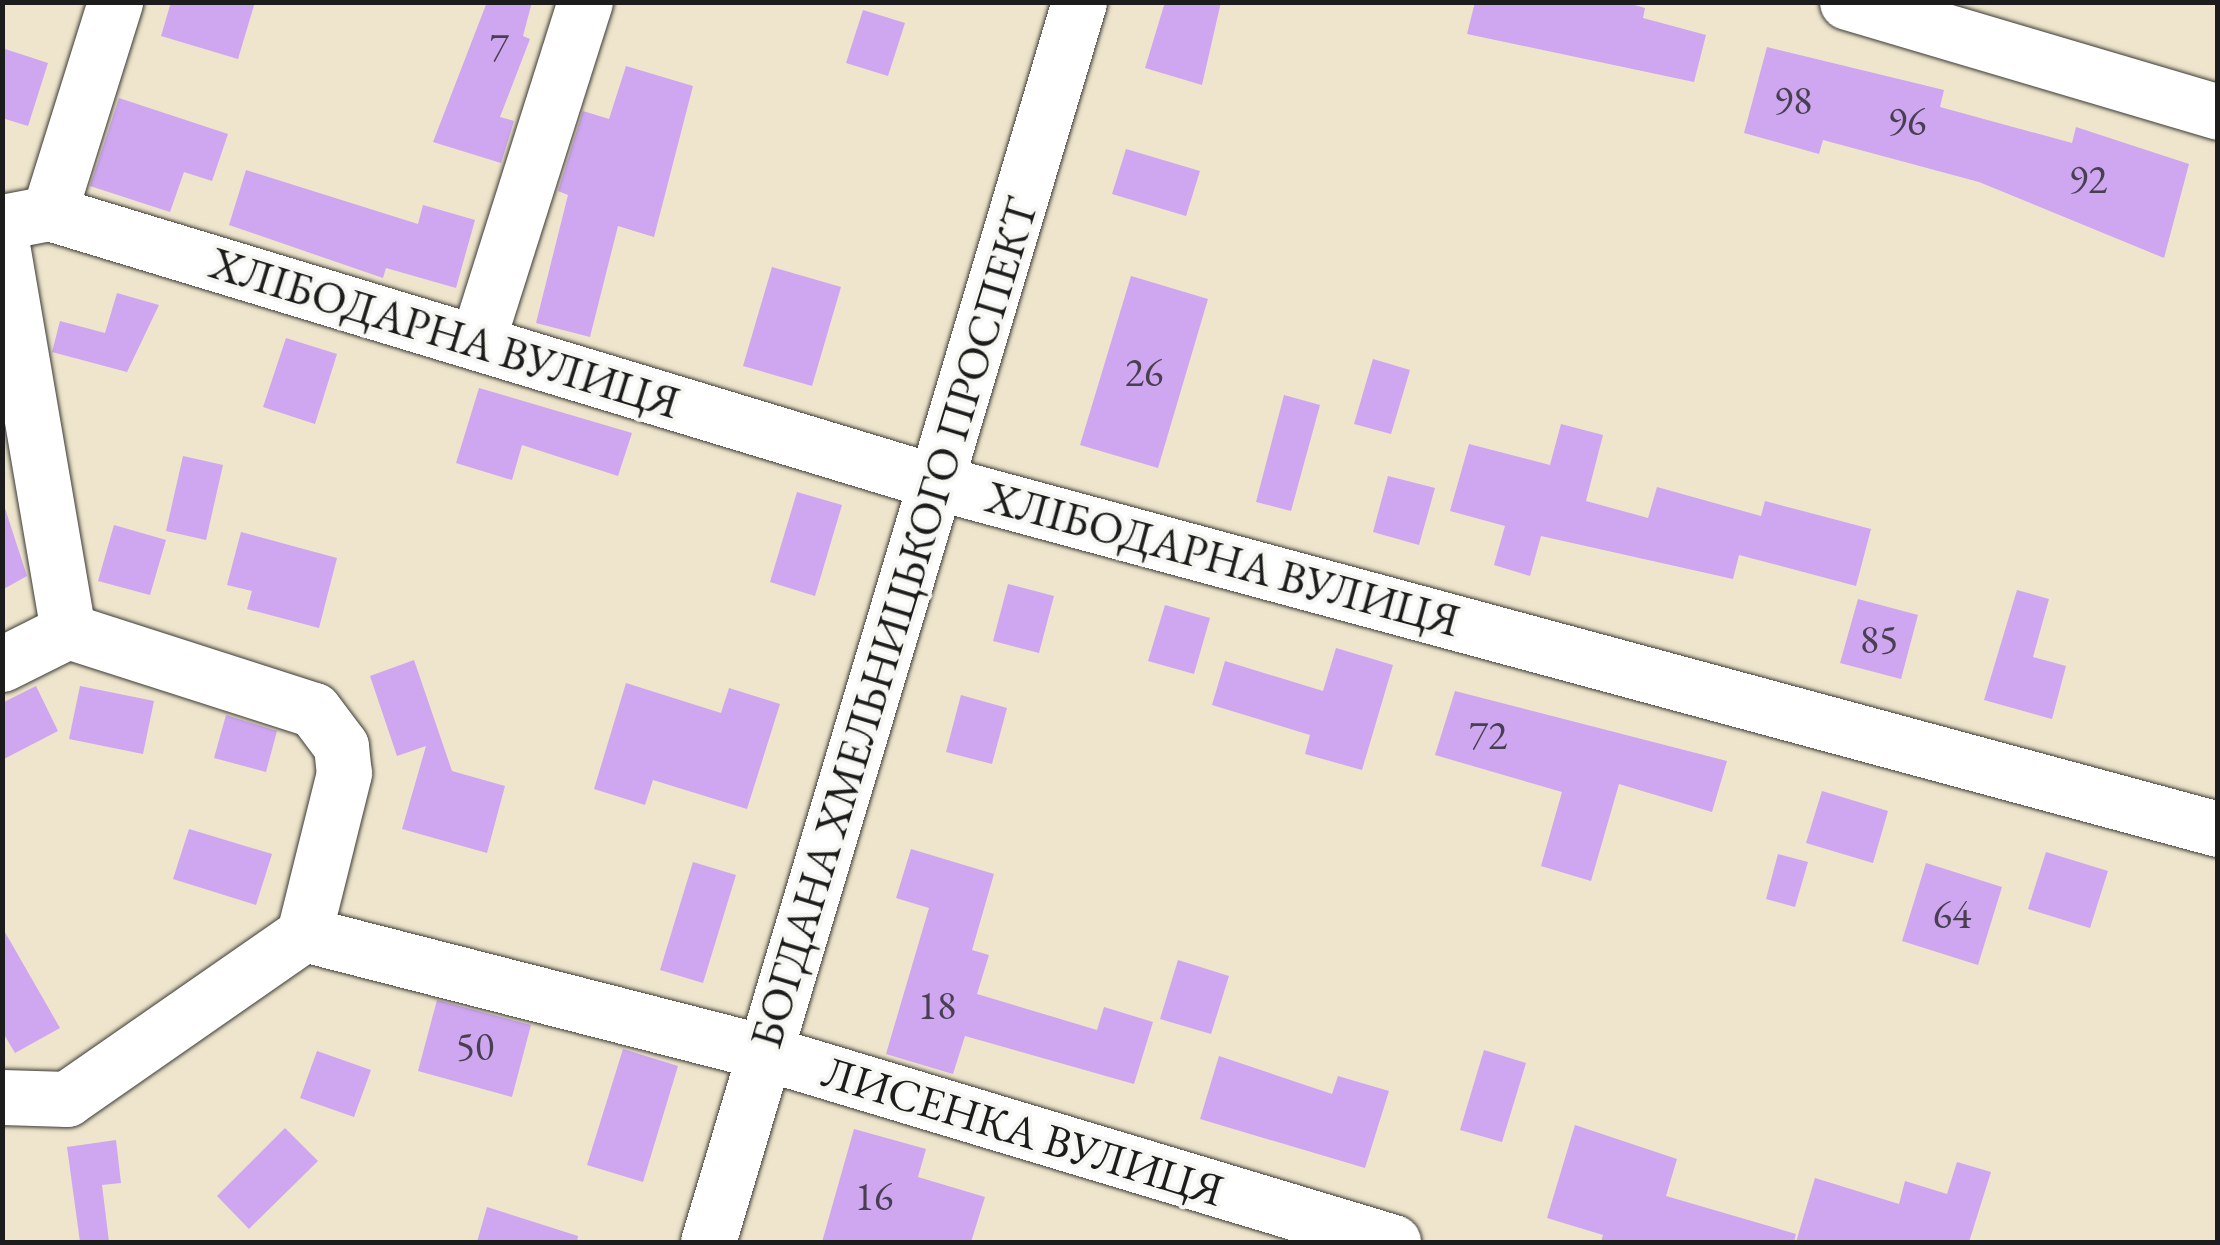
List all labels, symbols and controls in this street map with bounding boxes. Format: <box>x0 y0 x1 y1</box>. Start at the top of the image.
house number: 7 <box>489 23 509 71</box>
house number: 98 <box>1774 76 1812 124</box>
house number: 96 <box>1888 97 1926 145</box>
house number: 92 <box>2069 155 2107 203</box>
street label: БОГДАНА ХМЕЛЬНИЦЬКОГО ПРОСПЕКТ <box>739 191 1049 1055</box>
street label: ХЛІБОДАРНА ВУЛИЦЯ <box>204 236 686 430</box>
house number: 26 <box>1125 348 1163 396</box>
street label: ХЛІБОДАРНА ВУЛИЦЯ <box>980 470 1466 648</box>
house number: 85 <box>1860 615 1898 663</box>
house number: 72 <box>1469 711 1507 759</box>
house number: 64 <box>1933 890 1971 938</box>
house number: 18 <box>918 981 956 1029</box>
house number: 50 <box>456 1022 494 1070</box>
street label: ЛИСЕНКА ВУЛИЦЯ <box>816 1044 1230 1218</box>
house number: 16 <box>855 1172 893 1220</box>

